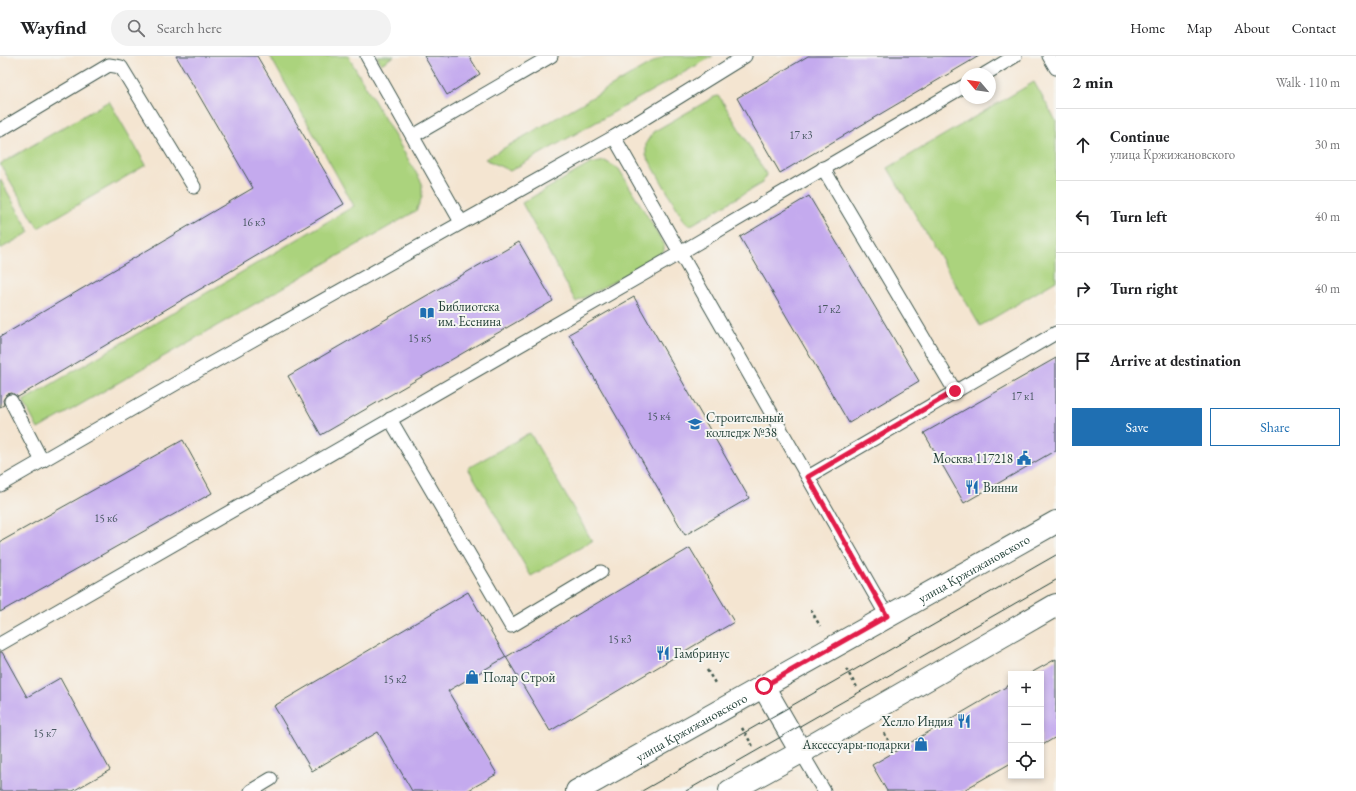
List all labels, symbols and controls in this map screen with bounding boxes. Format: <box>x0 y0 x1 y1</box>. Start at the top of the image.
search box <box>111 10 391 46</box>
text: Wayfind <box>20 15 87 40</box>
icon: search <box>125 17 147 39</box>
text: Search here <box>157 18 222 37</box>
text: Home <box>1130 19 1165 37</box>
text: Map <box>1187 19 1212 37</box>
text: About <box>1234 19 1270 37</box>
text: Contact <box>1292 19 1336 37</box>
north arrow <box>960 68 996 104</box>
text: 2 min <box>1072 71 1113 93</box>
text: Walk · 110 m <box>1276 74 1340 91</box>
text: Continue <box>1110 127 1170 146</box>
house number: 17 к3 <box>789 128 813 142</box>
icon: ahead <box>1072 134 1094 156</box>
text: 30 m <box>1315 136 1340 153</box>
text: улица Кржижановского <box>1110 146 1235 163</box>
icon: left <box>1072 206 1094 228</box>
text: Turn left <box>1110 207 1167 226</box>
text: 40 m <box>1315 208 1340 225</box>
house number: 16 к3 <box>242 215 266 229</box>
icon: right <box>1072 278 1094 300</box>
text: Turn right <box>1110 279 1178 298</box>
text: 40 m <box>1315 280 1340 297</box>
place label: Библиотека им. Есенина <box>438 298 502 330</box>
house number: 17 к2 <box>817 302 841 316</box>
library icon: Библиотека им. Есенина <box>419 305 435 321</box>
house number: 15 к5 <box>408 331 432 345</box>
icon: arrive <box>1072 350 1094 372</box>
text: Arrive at destination <box>1110 351 1241 370</box>
route end <box>946 382 964 400</box>
house number: 17 к1 <box>1011 389 1035 403</box>
button: Save <box>1072 408 1202 446</box>
button: Share <box>1210 408 1340 446</box>
house number: 15 к4 <box>647 409 671 423</box>
place label: Строительный колледж №38 <box>706 409 784 441</box>
school or university icon: Строительный колледж №38 <box>687 416 703 432</box>
place label: Москва 117218 <box>933 450 1013 467</box>
public building icon: Москва 117218 <box>1016 450 1032 466</box>
restaurant icon: Винни <box>964 479 980 495</box>
place label: Винни <box>983 479 1018 496</box>
house number: 15 к6 <box>94 511 118 525</box>
street label: улица Кржижановского <box>915 530 1033 606</box>
house number: 15 к3 <box>608 632 632 646</box>
restaurant icon: Гамбринус <box>655 645 671 661</box>
place label: Гамбринус <box>674 645 730 662</box>
shop icon: Полар Строй <box>464 669 480 685</box>
place label: Полар Строй <box>483 669 555 686</box>
map controls <box>1008 671 1044 779</box>
button: + <box>1008 671 1044 707</box>
house number: 15 к2 <box>383 672 407 686</box>
route start <box>755 677 773 695</box>
street label: улица Кржижановского <box>632 689 750 765</box>
button: − <box>1008 707 1044 743</box>
place label: Хелло Индия <box>880 713 953 730</box>
restaurant icon: Хелло Индия <box>956 713 972 729</box>
house number: 15 к7 <box>33 726 57 740</box>
place label: Аксессуары-подарки <box>802 736 910 753</box>
shop icon: Аксессуары-подарки <box>913 736 929 752</box>
button: locate <box>1008 743 1044 779</box>

